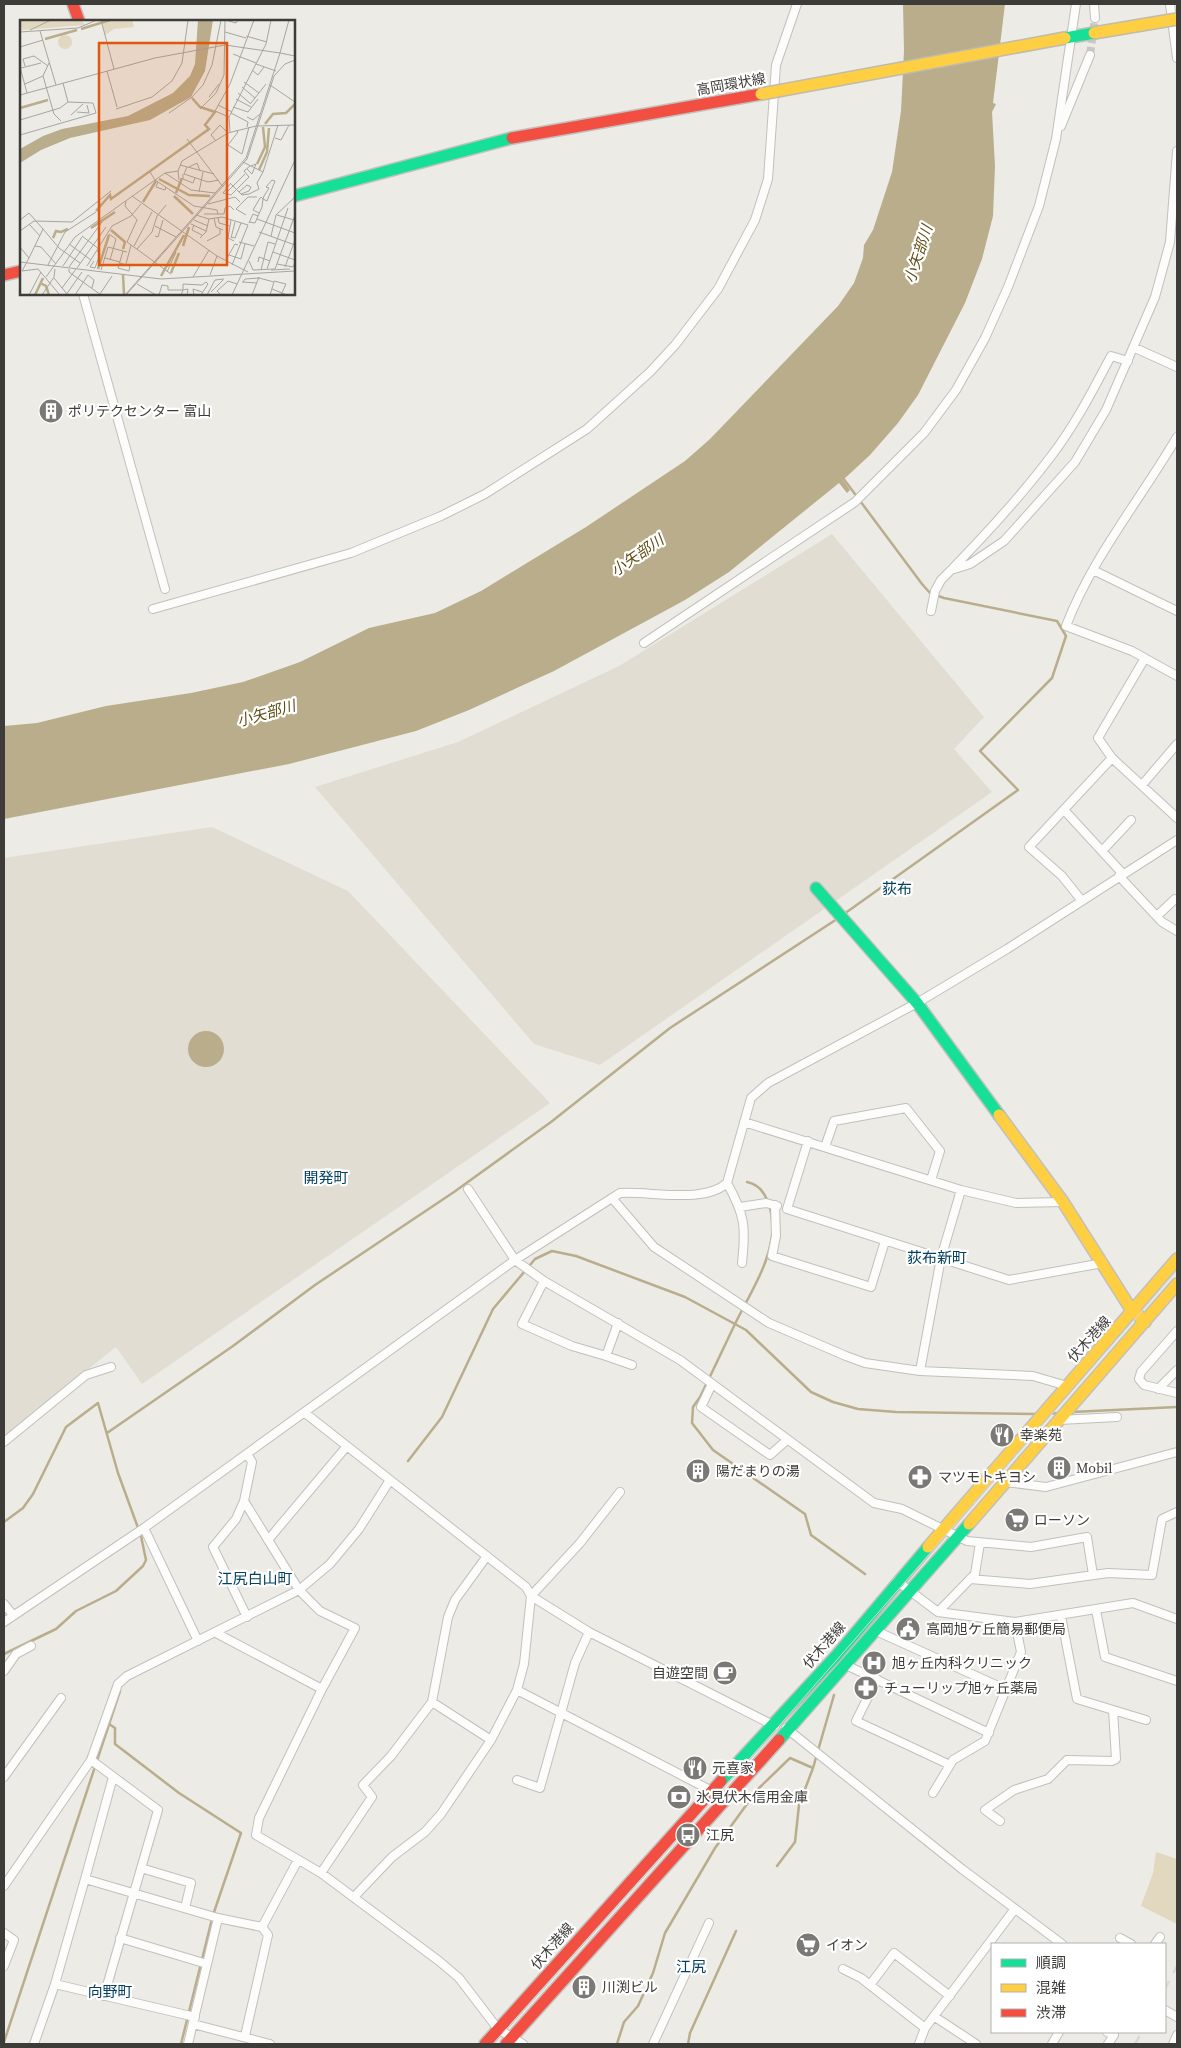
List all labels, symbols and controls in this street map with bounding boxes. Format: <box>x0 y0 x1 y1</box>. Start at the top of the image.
inset map <box>20 20 295 295</box>
street label: 高岡環状線 <box>695 68 767 100</box>
water label: 小矢部川 <box>899 220 938 286</box>
building icon: ポリテクセンター 富山 <box>38 398 64 424</box>
place label: ポリテクセンター 富山 <box>68 401 211 421</box>
water label: 小矢部川 <box>606 528 669 581</box>
water label: 小矢部川 <box>234 694 300 731</box>
district label: 荻布 <box>882 878 912 899</box>
district label: 開発町 <box>303 1167 349 1188</box>
district label: 荻布新町 <box>907 1247 967 1268</box>
street label: 伏木港線 <box>1063 1312 1115 1366</box>
restaurant icon: 幸楽苑 <box>989 1422 1015 1448</box>
place label: 幸楽苑 <box>1020 1425 1062 1445</box>
building icon: Mobil <box>1046 1455 1072 1481</box>
building icon: 陽だまりの湯 <box>685 1458 711 1484</box>
place label: Mobil <box>1076 1458 1112 1478</box>
place label: 陽だまりの湯 <box>716 1461 800 1481</box>
pharmacy icon: マツモトキヨシ <box>907 1464 933 1490</box>
place label: マツモトキヨシ <box>938 1467 1036 1487</box>
supermarket icon: ローソン <box>1004 1507 1030 1533</box>
place label: ローソン <box>1034 1510 1090 1530</box>
district label: 江尻白山町 <box>217 1568 293 1589</box>
public building icon: 高岡旭ケ丘簡易郵便局 <box>895 1616 921 1642</box>
street label: 伏木港線 <box>798 1617 850 1673</box>
place label: 高岡旭ケ丘簡易郵便局 <box>926 1619 1066 1639</box>
hospital icon: 旭ヶ丘内科クリニック <box>861 1650 887 1676</box>
place label: 旭ヶ丘内科クリニック <box>892 1653 1032 1673</box>
cafe icon: 自遊空間 <box>712 1660 738 1686</box>
place label: 自遊空間 <box>652 1663 708 1683</box>
pharmacy icon: チューリップ旭ヶ丘薬局 <box>853 1675 879 1701</box>
place label: チューリップ旭ヶ丘薬局 <box>884 1678 1038 1698</box>
restaurant icon: 元喜家 <box>682 1755 708 1781</box>
place label: 元喜家 <box>712 1758 754 1778</box>
bank icon: 氷見伏木信用金庫 <box>666 1784 692 1810</box>
place label: 氷見伏木信用金庫 <box>696 1787 808 1807</box>
bus stop icon: 江尻 <box>675 1822 701 1848</box>
place label: 江尻 <box>706 1825 734 1845</box>
street label: 伏木港線 <box>526 1918 578 1974</box>
supermarket icon: イオン <box>795 1932 821 1958</box>
place label: イオン <box>826 1935 868 1955</box>
legend <box>991 1943 1166 2033</box>
text: 順調 <box>1036 1952 1066 1973</box>
district label: 江尻 <box>676 1956 706 1977</box>
building icon: 川渕ビル <box>571 1974 597 2000</box>
place label: 川渕ビル <box>602 1977 658 1997</box>
text: 混雑 <box>1036 1977 1066 1998</box>
district label: 向野町 <box>87 1981 133 2002</box>
text: 渋滞 <box>1036 2002 1066 2023</box>

